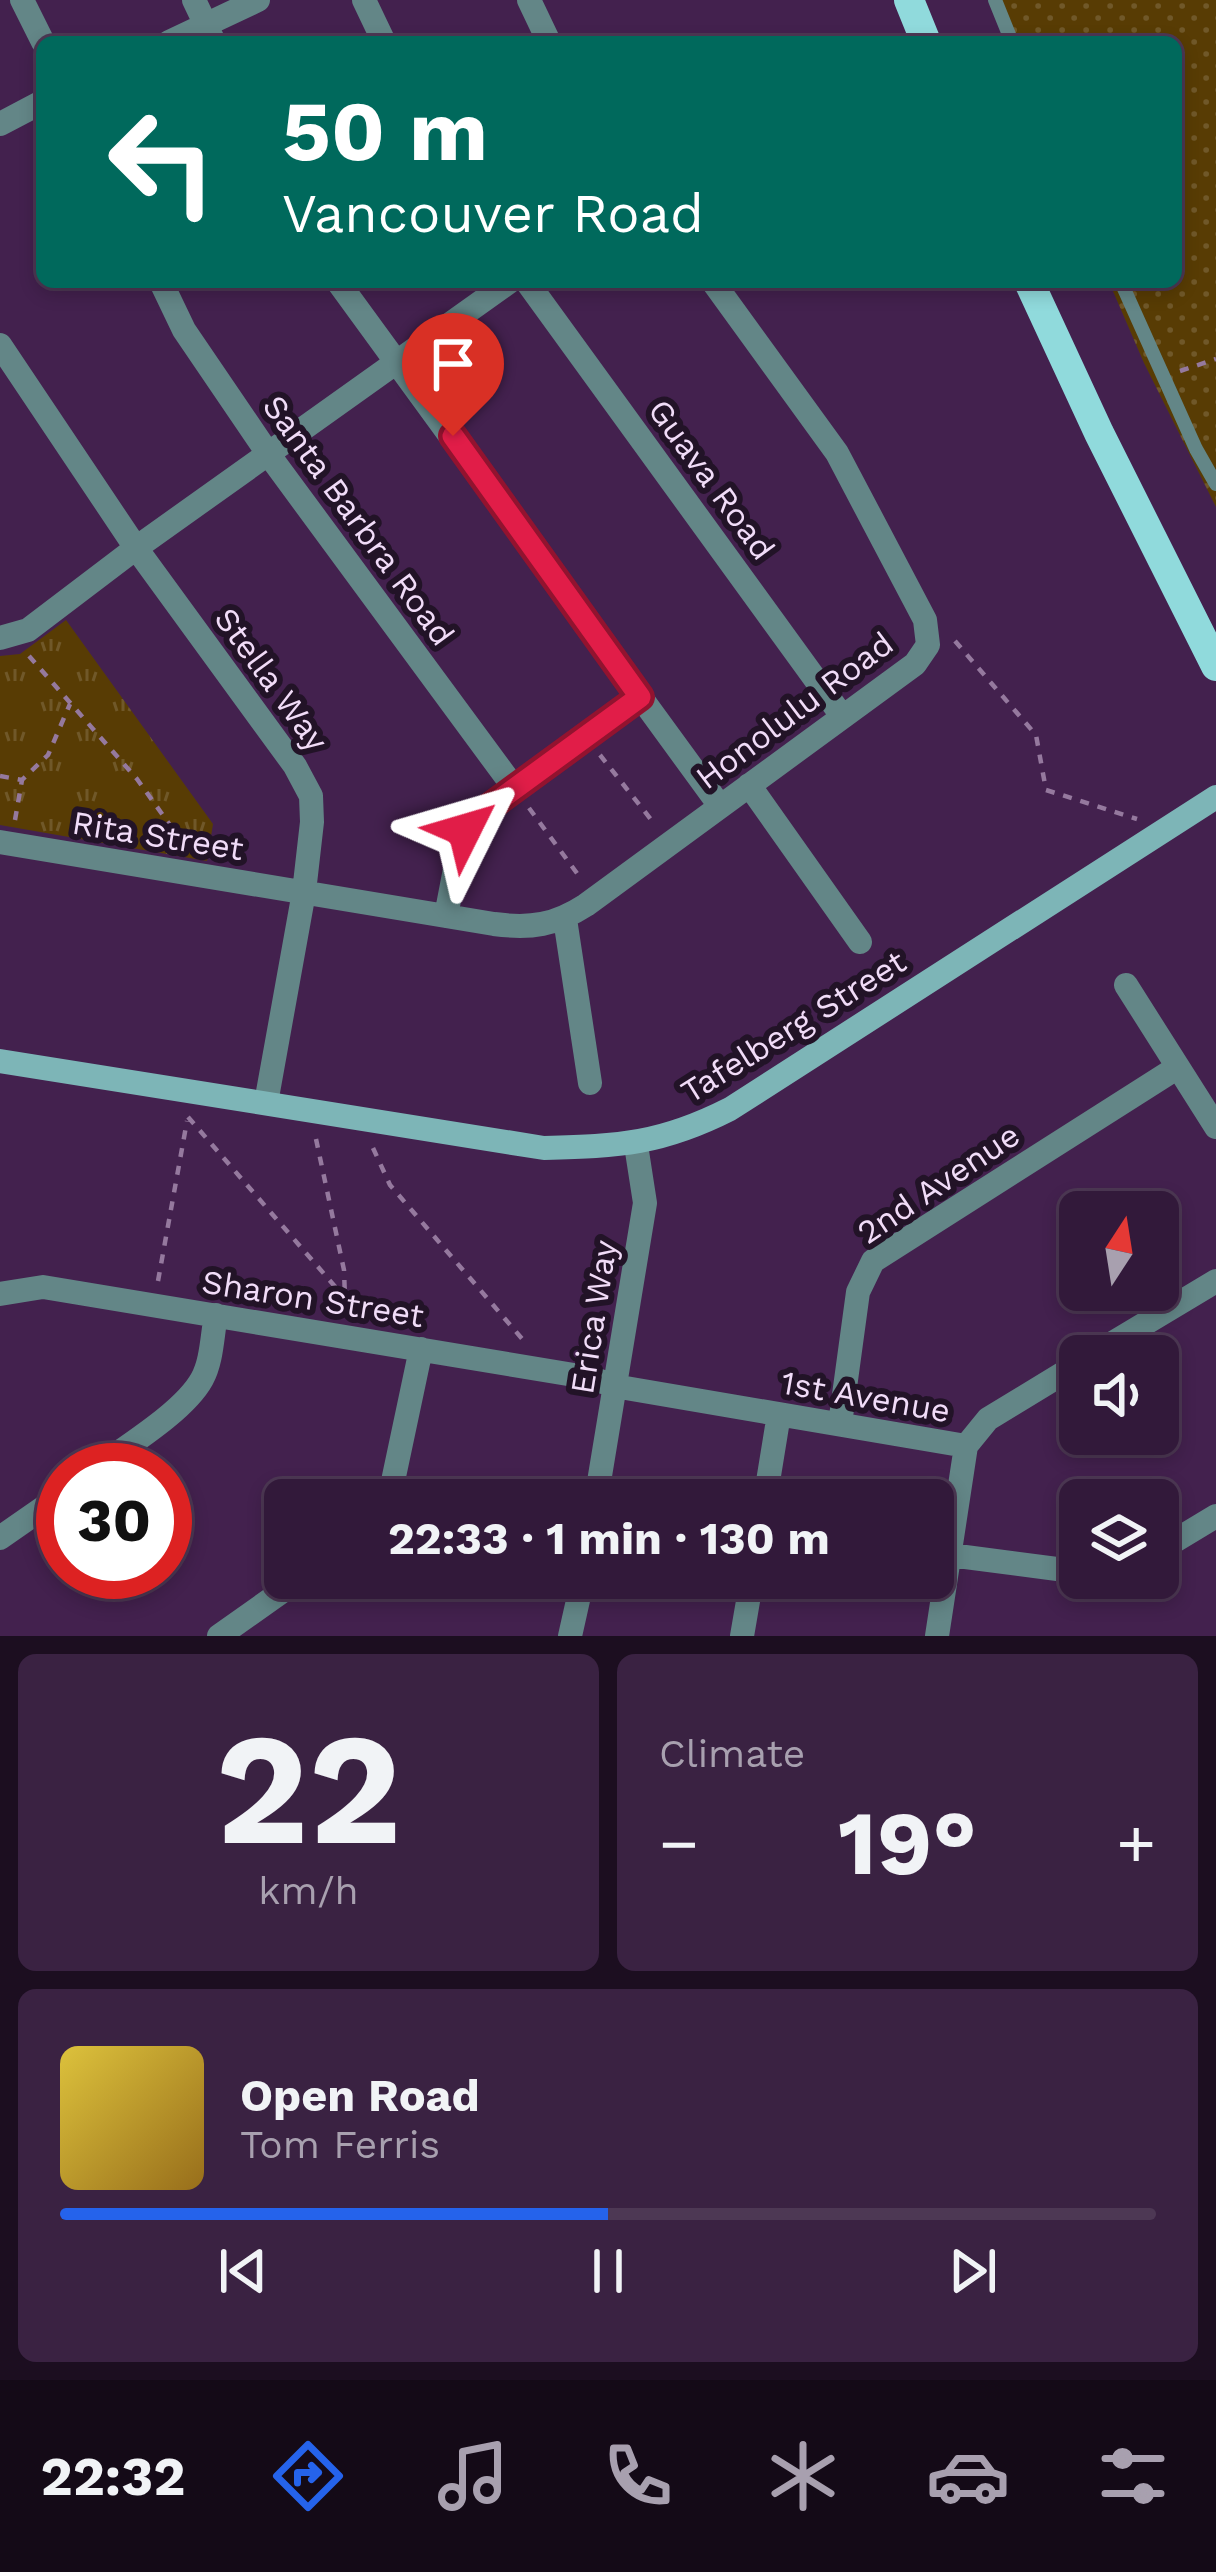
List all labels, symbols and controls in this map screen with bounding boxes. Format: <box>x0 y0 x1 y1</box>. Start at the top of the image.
text: 50 m <box>282 82 488 180</box>
icon: left <box>84 84 240 240</box>
text: Vancouver Road <box>282 182 704 245</box>
pin <box>402 313 504 436</box>
icon: arrive <box>420 331 486 397</box>
street label: Santa Barbra Road <box>255 388 462 653</box>
street label: Guava Road <box>640 391 783 567</box>
street label: Stella Way <box>207 600 337 759</box>
street label: Honolulu Road <box>688 624 901 797</box>
position arrow <box>402 767 528 893</box>
street label: Rita Street <box>69 803 247 868</box>
street label: Tafelberg Street <box>674 942 913 1111</box>
street label: 2nd Avenue <box>850 1115 1027 1252</box>
north arrow <box>1059 1191 1179 1311</box>
map controls <box>1059 1191 1179 1599</box>
street label: Erica Way <box>562 1237 625 1397</box>
street label: Sharon Street <box>199 1262 427 1335</box>
button: sound <box>1059 1335 1179 1455</box>
street label: 1st Avenue <box>778 1362 953 1431</box>
speed limit sign: 30 <box>36 1443 192 1599</box>
button: layers <box>1059 1479 1179 1599</box>
text: 22:33 · 1 min · 130 m <box>388 1512 830 1565</box>
text: 22 <box>216 1698 401 1881</box>
text: Climate <box>659 1731 805 1776</box>
text: 19° <box>838 1790 977 1896</box>
text: − <box>659 1805 699 1882</box>
text: + <box>1116 1805 1156 1882</box>
text: km/h <box>258 1868 359 1913</box>
text: Open Road <box>240 2069 480 2122</box>
text: Tom Ferris <box>240 2122 440 2167</box>
icon: previous <box>210 2238 276 2304</box>
icon: pause <box>575 2238 641 2304</box>
icon: next <box>940 2238 1006 2304</box>
icon: directions <box>266 2434 350 2518</box>
icon: music <box>431 2434 515 2518</box>
icon: phone <box>596 2434 680 2518</box>
icon: climate <box>761 2434 845 2518</box>
icon: car <box>926 2434 1010 2518</box>
icon: filters <box>1091 2434 1175 2518</box>
text: 22:32 <box>41 2445 185 2508</box>

